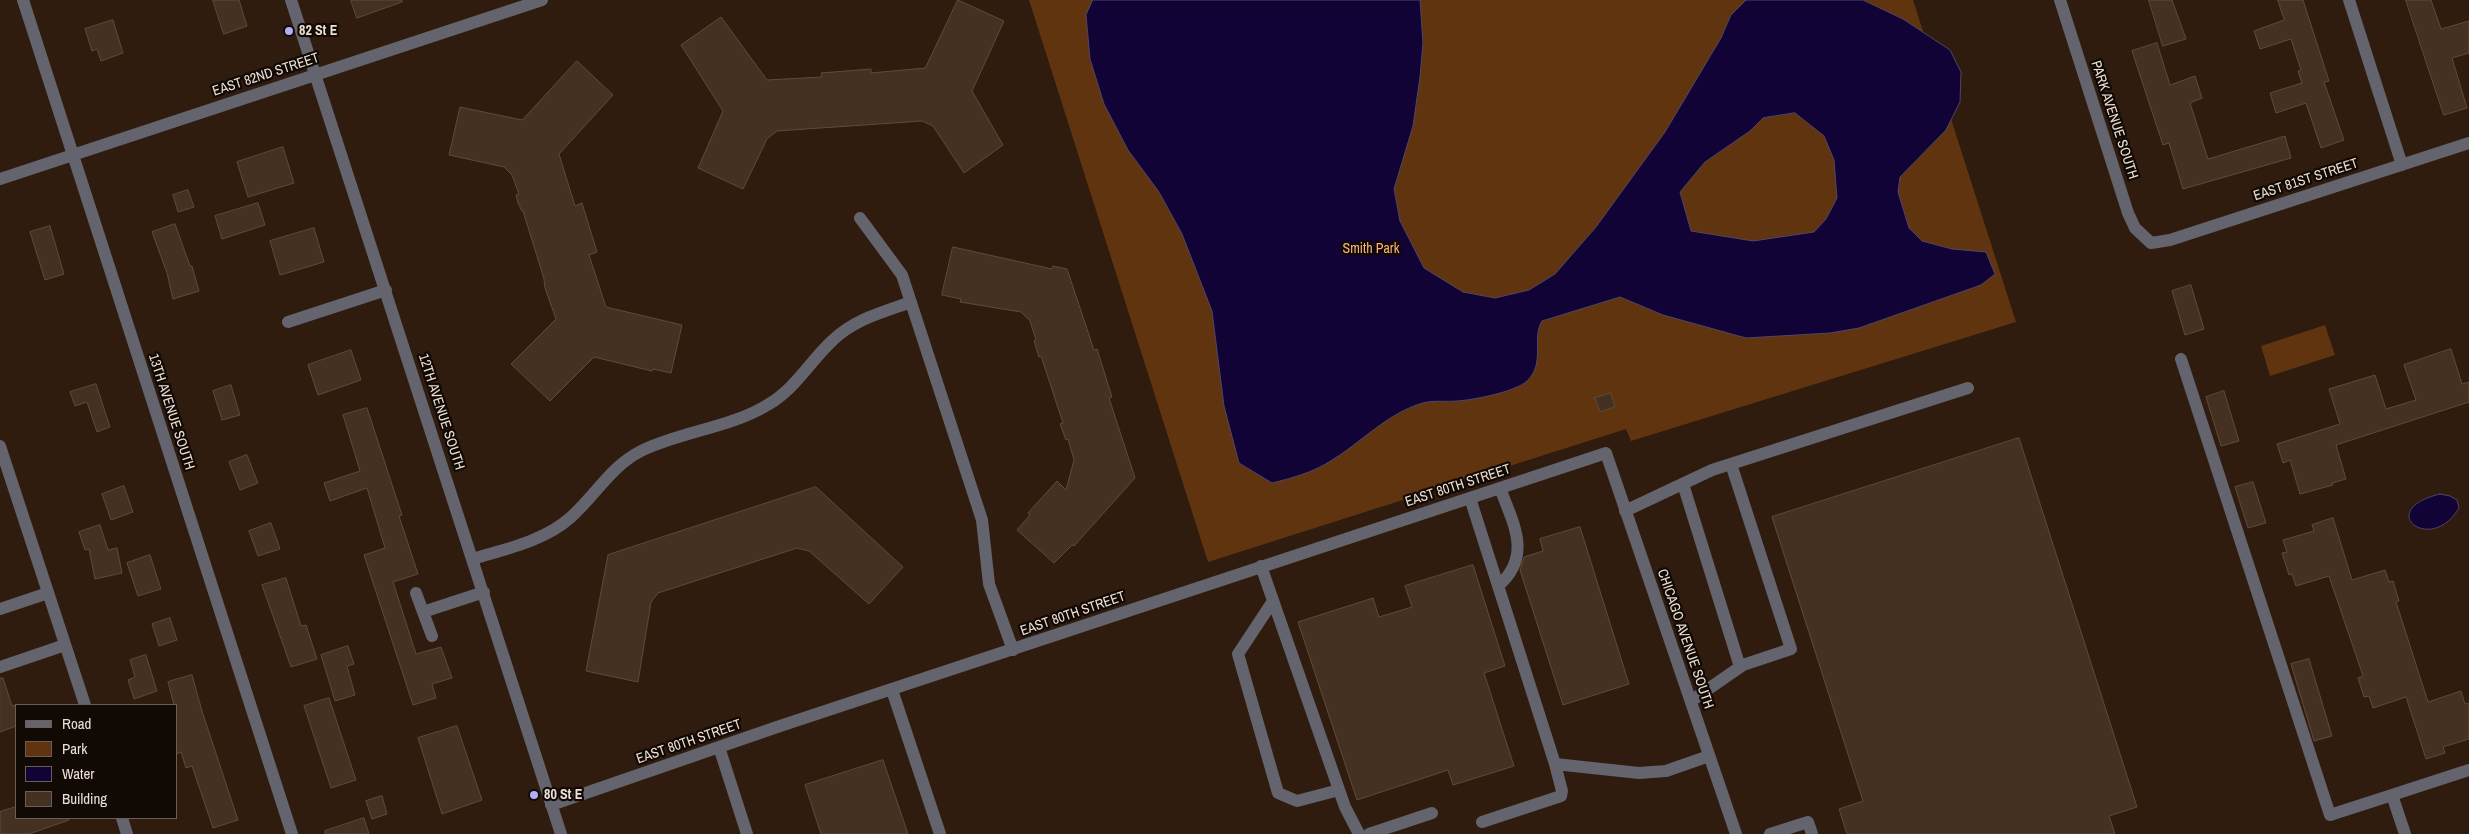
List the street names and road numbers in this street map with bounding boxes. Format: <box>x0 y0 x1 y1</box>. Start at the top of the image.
street label: EAST 82ND STREET <box>211 50 321 100</box>
street label: PARK AVENUE SOUTH <box>2087 59 2141 181</box>
street label: EAST 81ST STREET <box>2252 155 2360 205</box>
street label: 13TH AVENUE SOUTH <box>144 352 198 472</box>
street label: 12TH AVENUE SOUTH <box>414 352 468 472</box>
street label: EAST 80TH STREET <box>1403 461 1513 511</box>
street label: CHICAGO AVENUE SOUTH <box>1653 567 1717 711</box>
street label: EAST 80TH STREET <box>1018 588 1128 640</box>
street label: EAST 80TH STREET <box>634 716 744 768</box>

